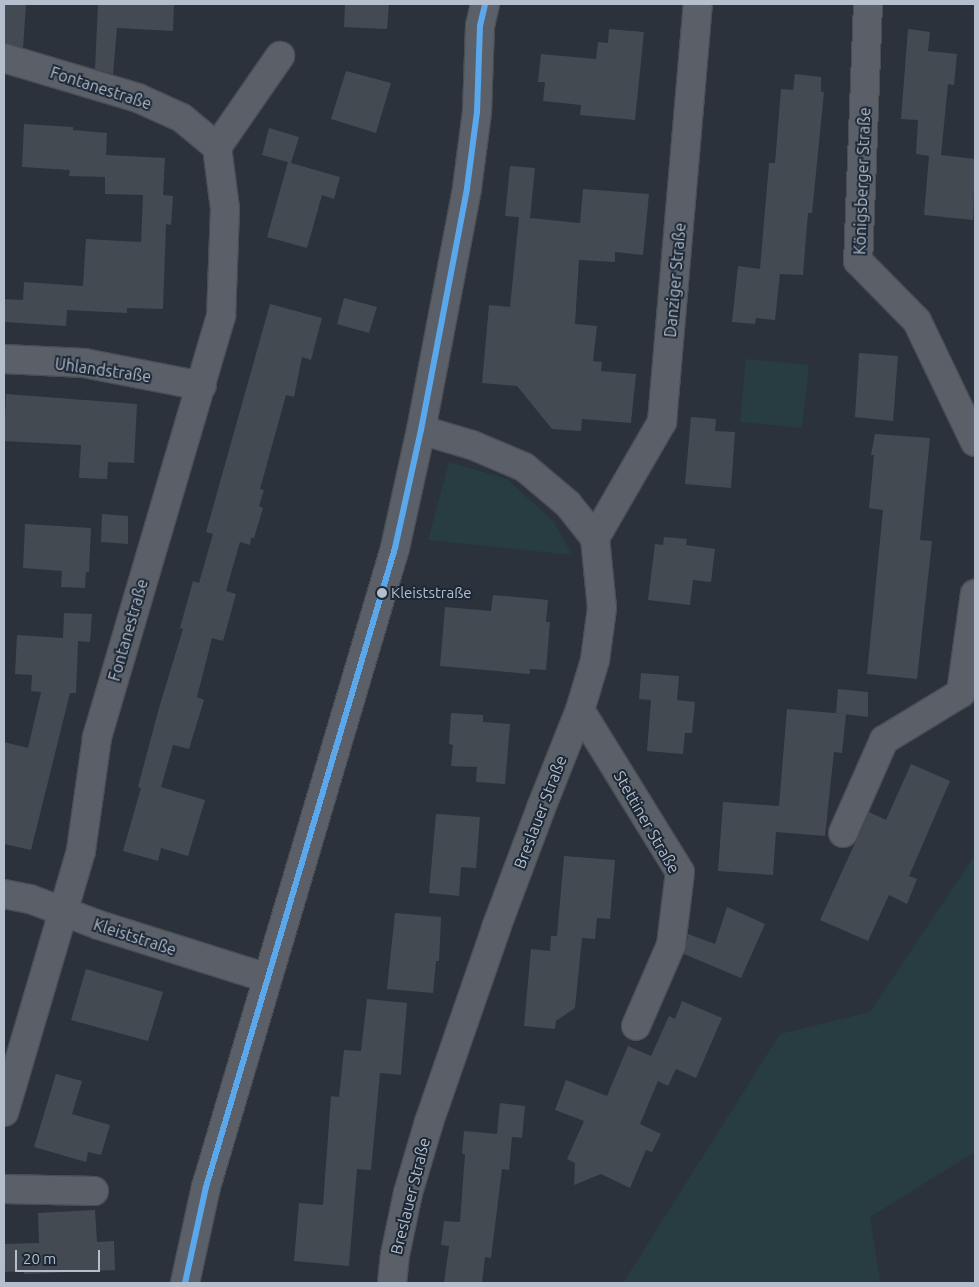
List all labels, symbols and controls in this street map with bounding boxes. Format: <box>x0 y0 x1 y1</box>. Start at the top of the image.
street label: Fontanestraße <box>48 63 154 113</box>
street label: Königsberger Straße <box>850 107 874 255</box>
street label: Danziger Straße <box>660 222 690 338</box>
street label: Uhlandstraße <box>54 354 152 386</box>
street label: Fontanestraße <box>104 577 152 683</box>
place label: Kleiststraße <box>391 584 472 602</box>
marker: Kleiststraße <box>377 588 387 598</box>
street label: Breslauer Straße <box>510 753 570 871</box>
street label: Stettiner Straße <box>610 767 684 877</box>
street label: Kleiststraße <box>91 915 179 959</box>
street label: Breslauer Straße <box>386 1136 434 1256</box>
scale bar <box>18 1240 102 1272</box>
text: 20 m <box>23 1250 56 1267</box>

